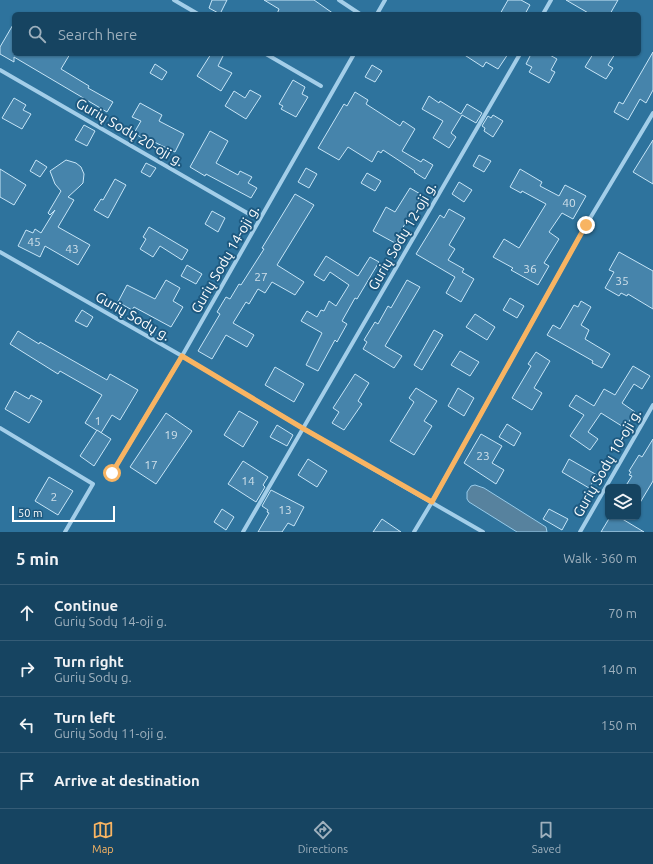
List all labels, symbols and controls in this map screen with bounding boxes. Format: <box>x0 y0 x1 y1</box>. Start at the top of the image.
search box <box>12 12 641 56</box>
icon: search <box>26 23 48 45</box>
text: Search here <box>58 26 137 43</box>
street label: Gurių Sodų 20-oji g. <box>73 95 187 169</box>
street label: Gurių Sodų 12-oji g. <box>365 179 439 293</box>
house number: 40 <box>562 196 576 209</box>
street label: Gurių Sodų 14-oji g. <box>188 202 262 316</box>
route end <box>577 216 595 234</box>
house number: 45 <box>27 235 41 248</box>
house number: 43 <box>65 242 79 255</box>
house number: 36 <box>523 262 537 275</box>
house number: 27 <box>254 270 268 283</box>
house number: 35 <box>615 274 629 287</box>
street label: Gurių Sodų g. <box>93 288 173 344</box>
street label: Gurių Sodų 10-oji g. <box>570 406 644 520</box>
house number: 1 <box>95 414 101 427</box>
house number: 19 <box>164 428 178 441</box>
house number: 23 <box>476 449 490 462</box>
house number: 17 <box>144 458 158 471</box>
route start <box>103 464 121 482</box>
house number: 14 <box>241 474 255 487</box>
map controls <box>605 484 641 520</box>
button: layers <box>605 484 641 520</box>
house number: 2 <box>51 490 57 503</box>
house number: 13 <box>278 503 292 516</box>
scale bar <box>12 504 115 523</box>
text: 50 m <box>18 507 42 519</box>
text: 5 min <box>16 549 59 568</box>
text: Walk · 360 m <box>563 551 637 565</box>
text: Continue <box>54 597 118 614</box>
icon: ahead <box>16 602 38 624</box>
text: 70 m <box>608 606 637 620</box>
text: Gurių Sodų 14-oji g. <box>54 614 167 628</box>
text: Turn right <box>54 653 124 670</box>
icon: right <box>16 658 38 680</box>
text: 140 m <box>601 662 637 676</box>
text: Gurių Sodų g. <box>54 670 132 684</box>
text: Turn left <box>54 709 115 726</box>
icon: left <box>16 714 38 736</box>
text: 150 m <box>601 718 637 732</box>
text: Gurių Sodų 11-oji g. <box>54 726 167 740</box>
icon: arrive <box>16 770 38 792</box>
text: Arrive at destination <box>54 772 200 789</box>
tab: Map <box>92 819 114 855</box>
tab: Directions <box>298 819 348 855</box>
tab: Saved <box>532 819 561 855</box>

